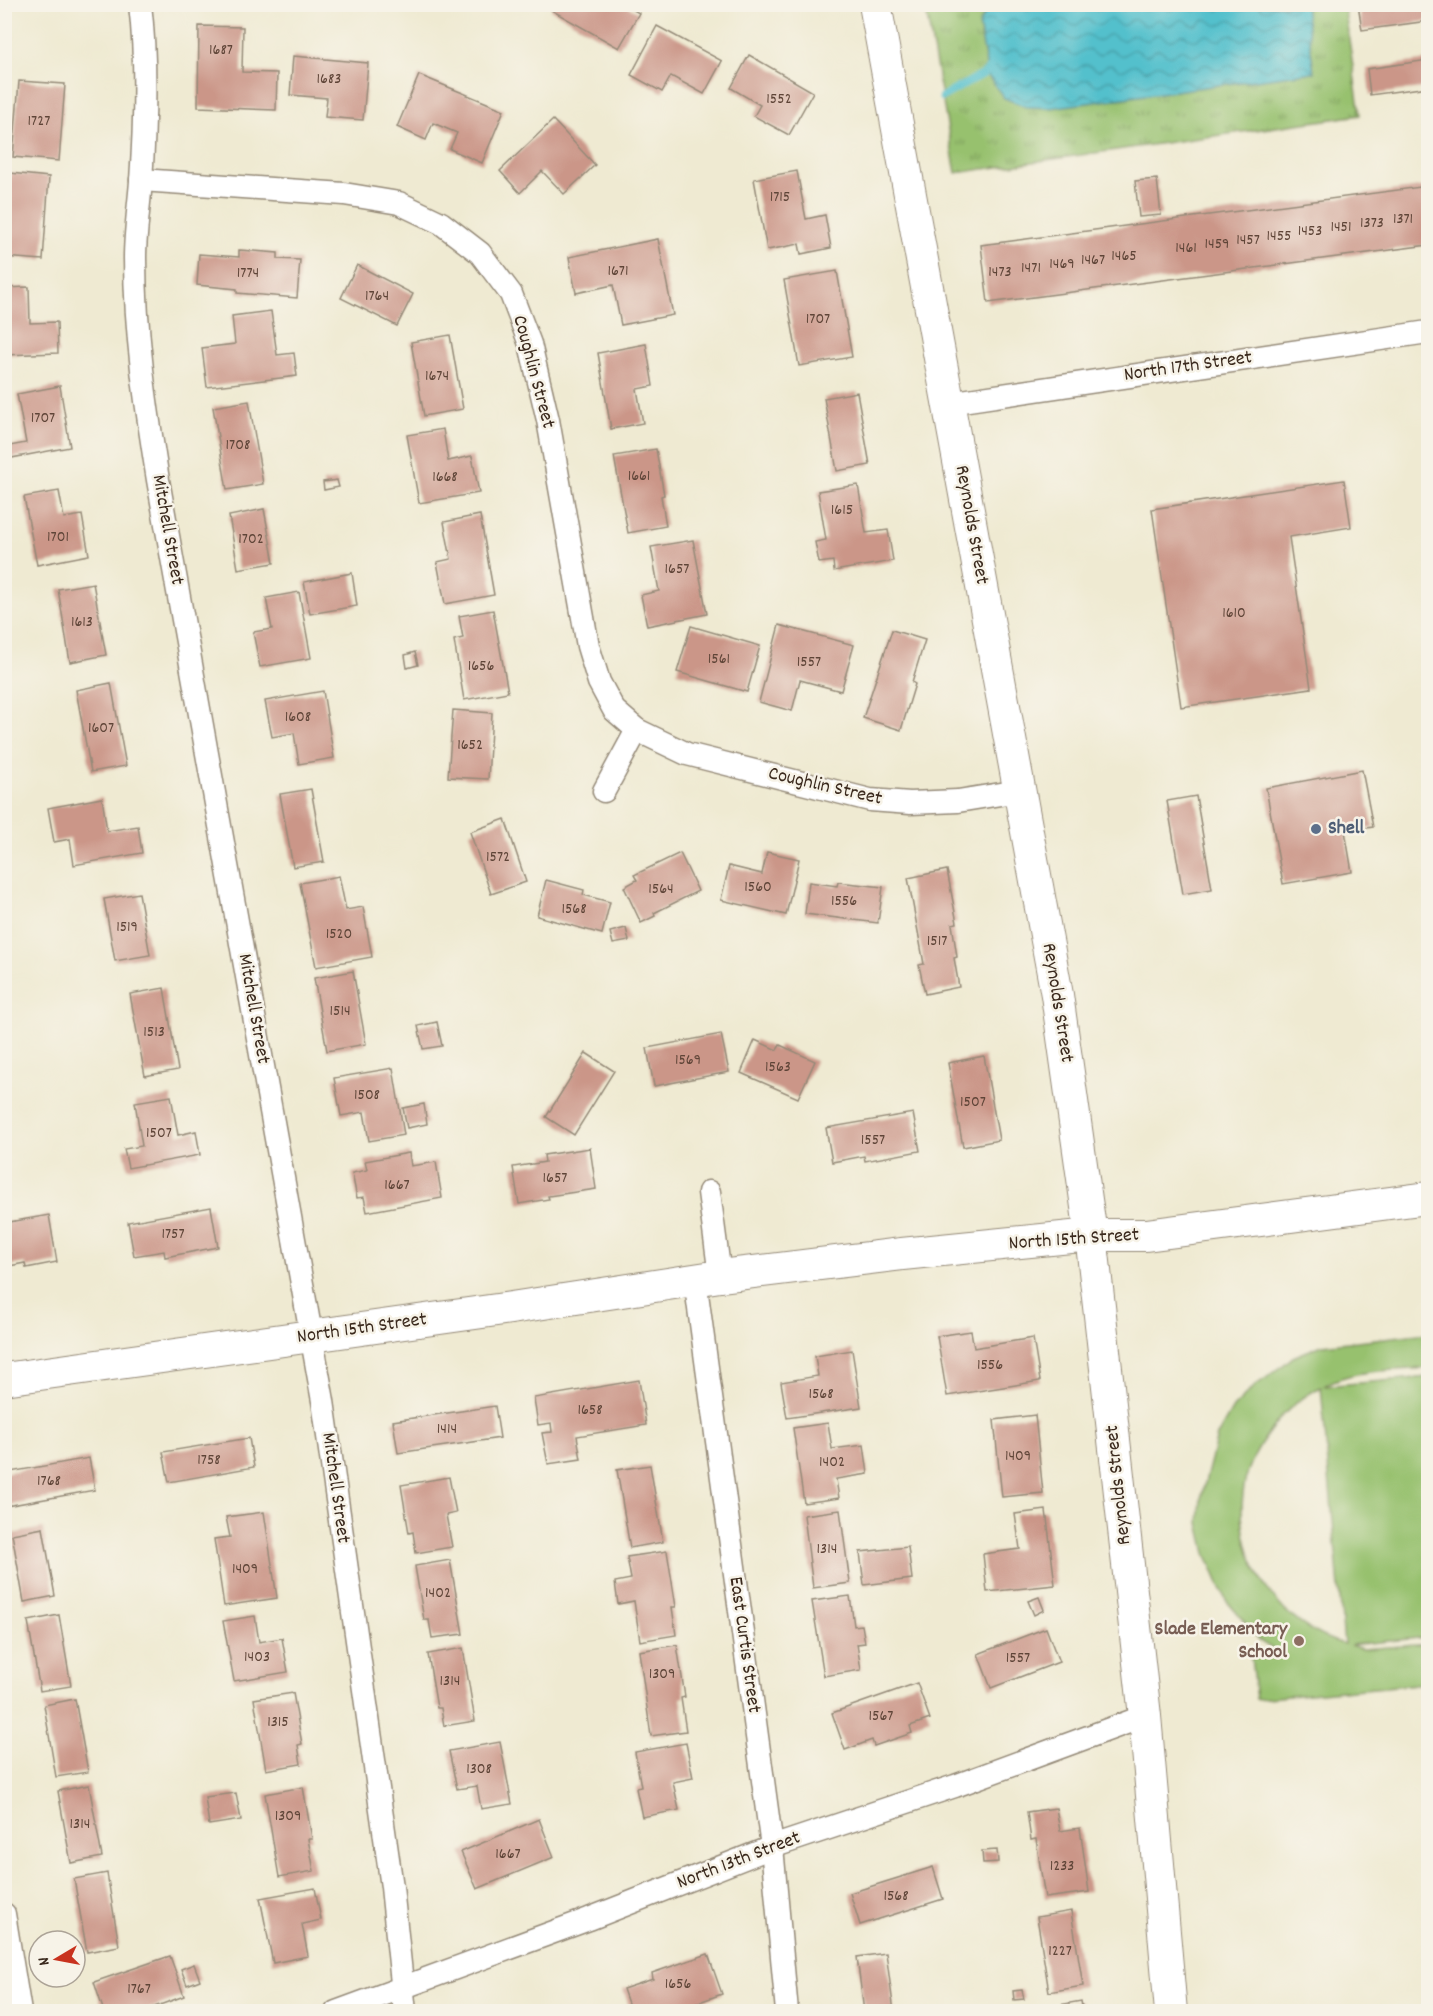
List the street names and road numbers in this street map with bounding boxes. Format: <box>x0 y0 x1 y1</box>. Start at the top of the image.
street label: Coughlin Street <box>504 312 562 432</box>
street label: North 17th Street <box>1122 344 1254 390</box>
street label: Reynolds Street <box>947 463 995 587</box>
street label: Mitchell Street <box>144 473 190 587</box>
street label: Coughlin Street <box>765 760 885 814</box>
street label: Reynolds Street <box>1034 941 1080 1065</box>
street label: Mitchell Street <box>230 952 276 1066</box>
street label: North 15th Street <box>1008 1221 1140 1259</box>
street label: North 15th Street <box>295 1306 429 1352</box>
street label: Reynolds Street <box>1099 1424 1139 1546</box>
street label: Mitchell Street <box>313 1431 357 1545</box>
street label: East Curtis Street <box>721 1575 767 1715</box>
street label: North 13th Street <box>673 1825 805 1897</box>

